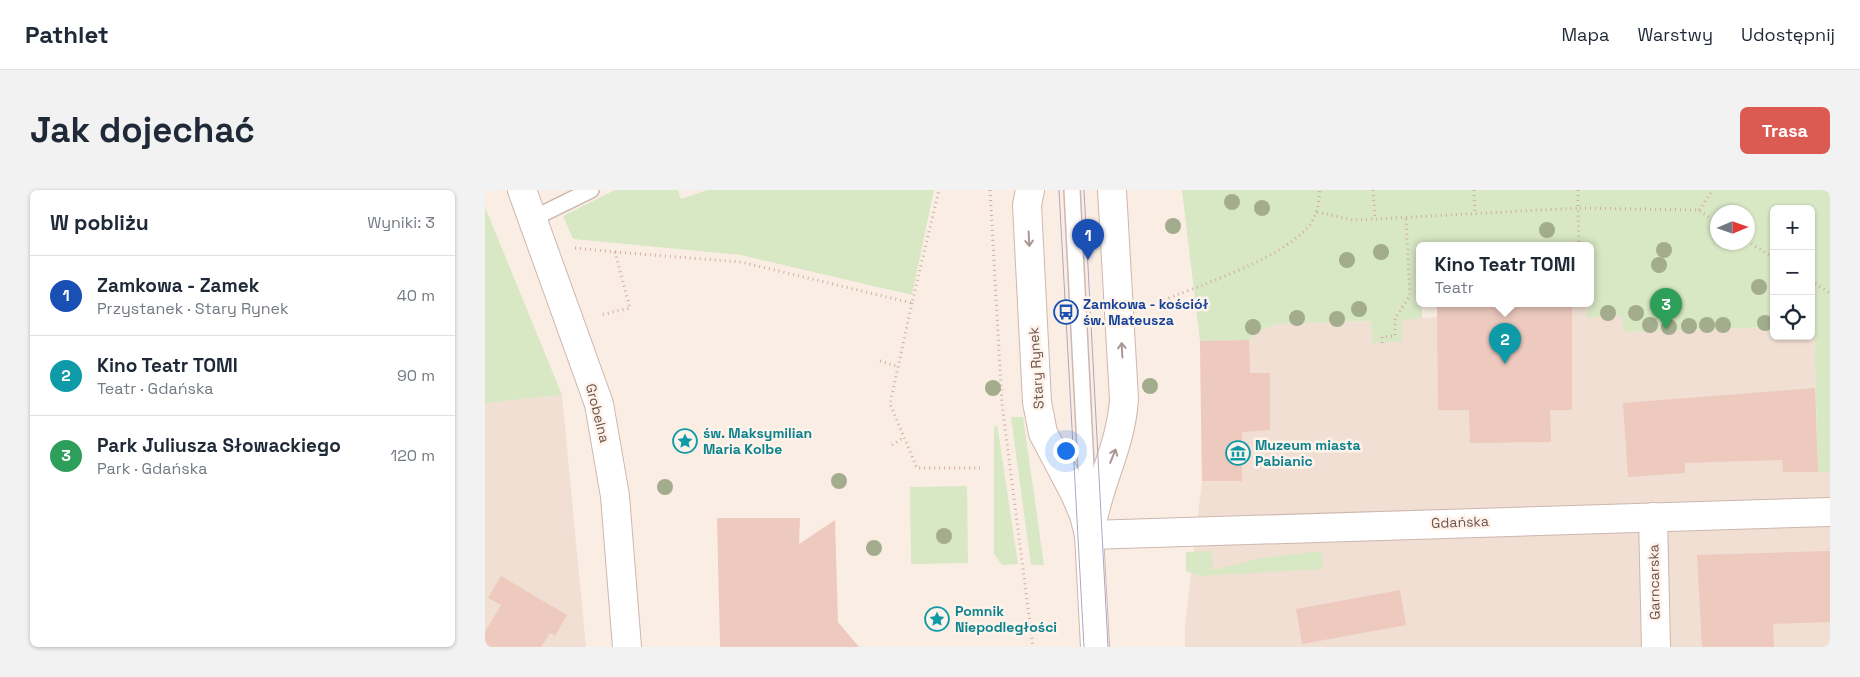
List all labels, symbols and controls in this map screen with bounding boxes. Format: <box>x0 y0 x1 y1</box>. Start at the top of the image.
text: Pathlet <box>25 19 109 50</box>
text: Mapa <box>1562 23 1609 46</box>
text: Warstwy <box>1637 23 1713 46</box>
text: Udostępnij <box>1741 23 1835 46</box>
button: Trasa <box>1740 107 1830 154</box>
text: Jak dojechać <box>30 108 255 152</box>
north arrow <box>1710 205 1755 250</box>
map controls <box>1770 205 1815 340</box>
button: + <box>1770 205 1815 250</box>
text: W pobliżu <box>50 209 149 236</box>
text: Wyniki: 3 <box>367 212 435 233</box>
pin: 1 <box>1072 219 1104 260</box>
one-way arrow <box>1024 230 1034 246</box>
popup <box>1416 242 1594 307</box>
button: − <box>1770 250 1815 295</box>
text: Kino Teatr TOMI <box>1435 252 1575 277</box>
text: Zamkowa - Zamek <box>97 273 259 298</box>
text: Teatr <box>1435 277 1474 298</box>
text: 1 <box>62 285 70 306</box>
text: 40 m <box>397 285 435 306</box>
pin: 3 <box>1650 288 1682 329</box>
place label: Zamkowa - kościół św. Mateusza <box>1083 295 1209 329</box>
button: locate <box>1770 295 1815 340</box>
text: Przystanek · Stary Rynek <box>97 298 289 319</box>
bus stop icon: Zamkowa - kościół św. Mateusza <box>1053 299 1079 325</box>
pin: 2 <box>1489 323 1521 364</box>
street label: Stary Rynek <box>1024 326 1048 410</box>
one-way arrow <box>1117 342 1126 358</box>
text: Kino Teatr TOMI <box>97 353 238 378</box>
text: 2 <box>61 365 71 386</box>
text: 90 m <box>397 365 435 386</box>
text: Teatr · Gdańska <box>97 378 214 399</box>
street label: Grobelna <box>582 382 614 444</box>
place label: św. Maksymilian Maria Kolbe <box>703 424 812 458</box>
place icon: św. Maksymilian Maria Kolbe <box>672 428 698 454</box>
text: Park Juliusza Słowackiego <box>97 433 341 458</box>
place label: Muzeum miasta Pabianic <box>1255 436 1361 470</box>
your location <box>1053 438 1079 464</box>
museum icon: Muzeum miasta Pabianic <box>1225 440 1251 466</box>
text: 3 <box>61 445 71 466</box>
text: 120 m <box>391 445 435 466</box>
one-way arrow <box>1109 448 1118 464</box>
text: Park · Gdańska <box>97 458 207 479</box>
street label: Gdańska <box>1431 512 1489 532</box>
street label: Garncarska <box>1644 544 1664 620</box>
place label: Pomnik Niepodległości <box>955 602 1057 636</box>
place icon: Pomnik Niepodległości <box>924 606 950 632</box>

